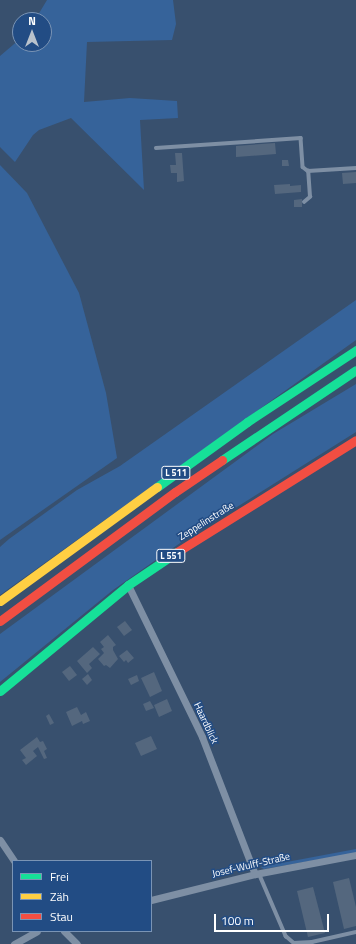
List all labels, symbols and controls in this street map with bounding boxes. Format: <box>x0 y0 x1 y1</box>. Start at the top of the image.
north arrow <box>12 12 52 52</box>
text: N <box>28 13 36 29</box>
road number: L 511 <box>161 466 191 480</box>
street label: Zeppelinstraße <box>176 499 236 543</box>
road number: L 551 <box>156 549 186 563</box>
street label: Haardblick <box>191 700 221 746</box>
street label: Josef-Wulff-Straße <box>211 850 291 880</box>
legend <box>12 860 152 932</box>
text: Frei <box>50 867 69 886</box>
text: Zäh <box>50 887 69 906</box>
scale bar <box>216 906 331 932</box>
text: Stau <box>50 907 73 926</box>
text: 100 m <box>221 911 254 930</box>

